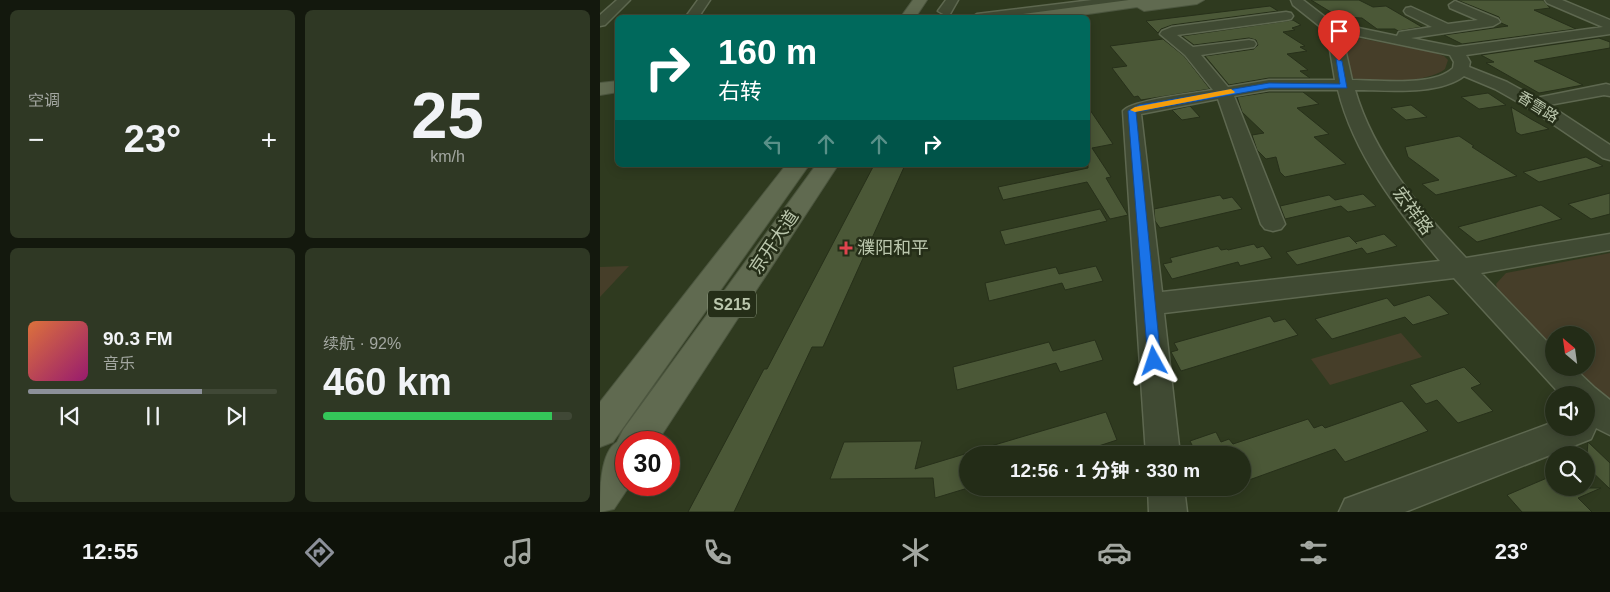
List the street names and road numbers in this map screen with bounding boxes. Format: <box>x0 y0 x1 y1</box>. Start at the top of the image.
street label: 香雪路 <box>1515 87 1562 126</box>
street label: 宏祥路 <box>1389 183 1437 239</box>
street label: 京开大道 <box>746 207 802 277</box>
road number: S215 <box>708 290 756 318</box>

